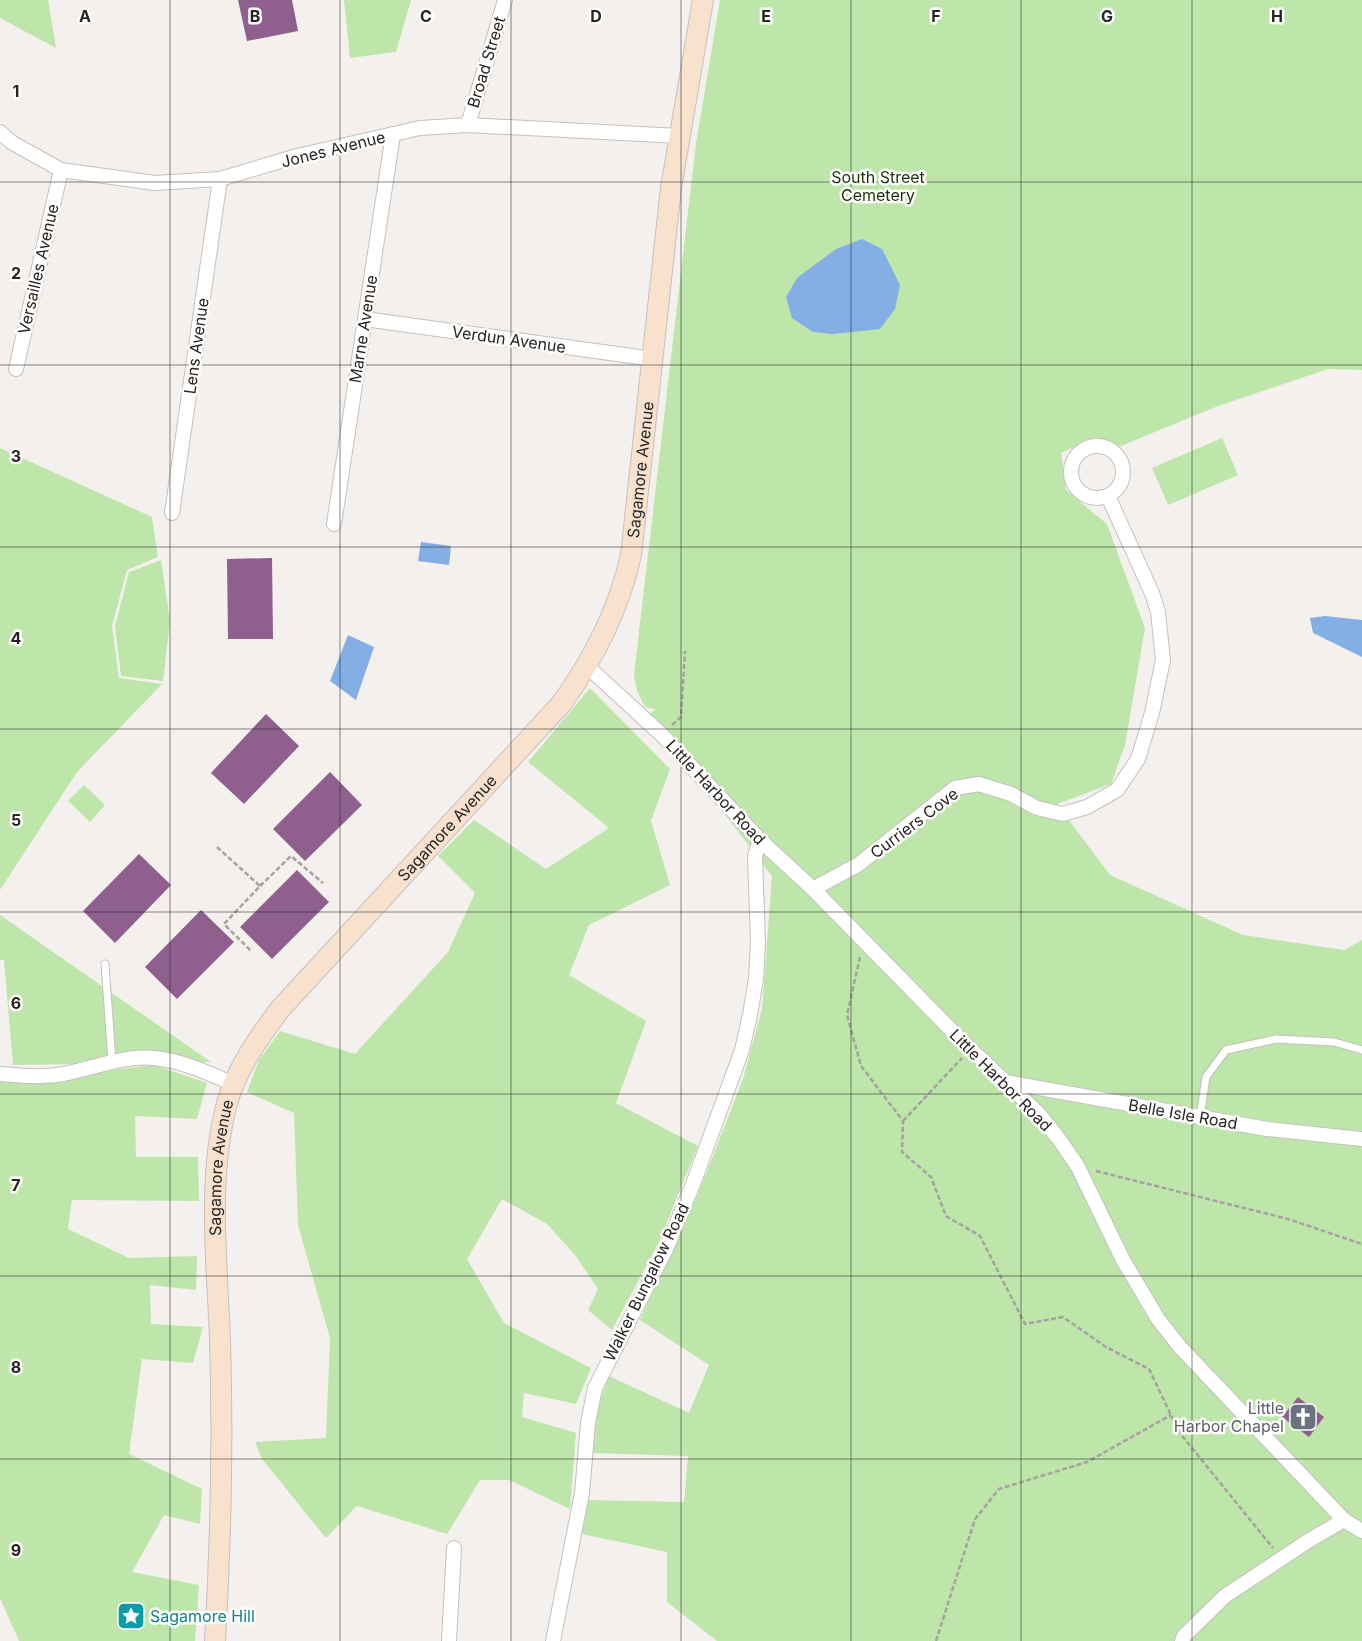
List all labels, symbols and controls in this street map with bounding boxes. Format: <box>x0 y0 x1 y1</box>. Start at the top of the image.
text: A <box>79 6 91 26</box>
text: B <box>250 6 260 26</box>
text: C <box>420 6 432 26</box>
text: D <box>590 6 602 26</box>
text: E <box>761 6 771 26</box>
text: F <box>931 6 941 26</box>
text: G <box>1101 6 1113 26</box>
text: H <box>1271 6 1283 26</box>
street label: Broad Street <box>463 14 509 110</box>
text: 1 <box>13 81 19 101</box>
street label: Jones Avenue <box>279 126 387 172</box>
park label: South Street Cemetery <box>831 167 925 205</box>
street label: Versailles Avenue <box>13 202 63 336</box>
text: 2 <box>11 263 21 283</box>
street label: Marne Avenue <box>345 274 381 384</box>
street label: Lens Avenue <box>179 297 213 395</box>
street label: Verdun Avenue <box>451 321 567 357</box>
street label: Sagamore Avenue <box>623 400 658 539</box>
text: 3 <box>11 446 21 466</box>
text: 4 <box>11 628 22 648</box>
street label: Little Harbor Road <box>662 735 770 849</box>
street label: Sagamore Avenue <box>393 771 501 885</box>
street label: Curriers Cove <box>866 783 962 863</box>
text: 5 <box>11 810 21 830</box>
text: 6 <box>11 993 21 1013</box>
street label: Little Harbor Road <box>946 1025 1056 1135</box>
street label: Belle Isle Road <box>1127 1095 1239 1133</box>
street label: Sagamore Avenue <box>205 1097 238 1236</box>
text: 7 <box>11 1175 21 1195</box>
street label: Walker Bungalow Road <box>599 1200 693 1364</box>
text: 8 <box>11 1357 21 1377</box>
place label: Little Harbor Chapel <box>1174 1398 1284 1436</box>
church icon: Little Harbor Chapel <box>1288 1402 1318 1432</box>
text: 9 <box>11 1540 21 1560</box>
place icon: Sagamore Hill <box>116 1601 146 1631</box>
place label: Sagamore Hill <box>150 1606 255 1626</box>

